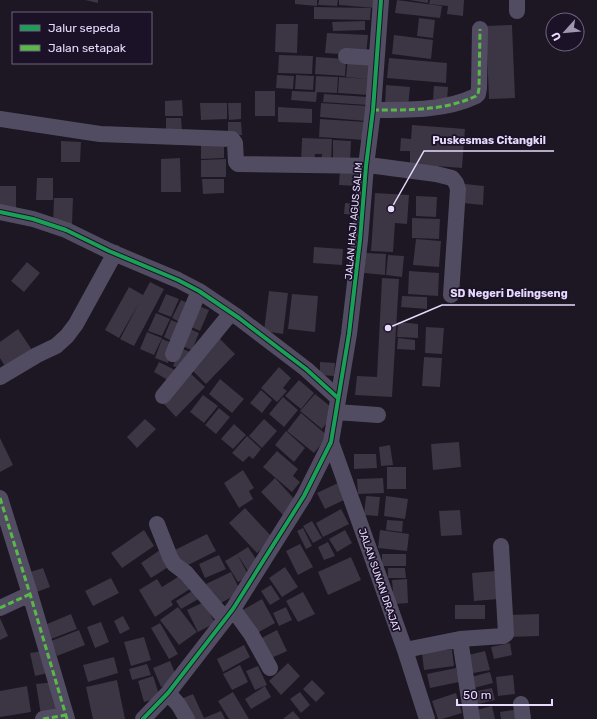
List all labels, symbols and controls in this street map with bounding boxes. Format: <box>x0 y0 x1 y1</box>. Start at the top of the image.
legend <box>12 12 152 64</box>
north arrow <box>545 12 585 52</box>
text: Jalur sepeda <box>48 21 120 35</box>
text: U <box>549 30 564 43</box>
text: Jalan setapak <box>48 41 127 55</box>
callout: Puskesmas Citangkil <box>424 128 554 151</box>
text: Puskesmas Citangkil <box>432 134 546 147</box>
street label: JALAN HAJI AGUS SALIM <box>343 162 365 280</box>
callout: SD Negeri Delingseng <box>442 282 575 305</box>
text: SD Negeri Delingseng <box>450 287 568 300</box>
street label: JALAN SUNAN DRAJAT <box>356 527 403 634</box>
scale bar <box>457 681 552 707</box>
text: 50 m <box>463 688 491 702</box>

